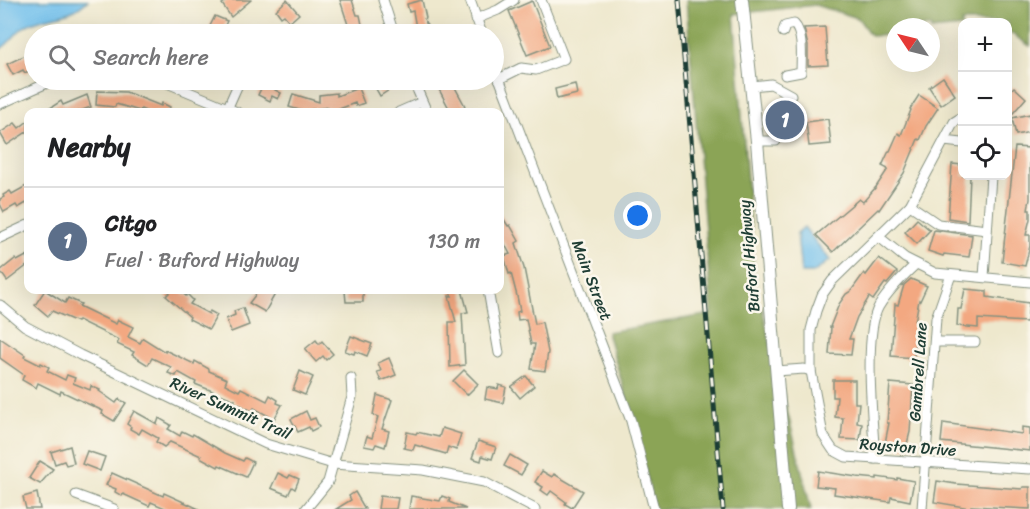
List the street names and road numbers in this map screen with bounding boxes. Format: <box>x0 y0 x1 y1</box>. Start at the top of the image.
street label: Buford Highway <box>730 198 768 313</box>
street label: Main Street <box>563 235 621 325</box>
street label: Gambrell Lane <box>900 321 936 423</box>
street label: River Summit Trail <box>165 368 297 448</box>
street label: Royston Drive <box>859 429 957 465</box>

